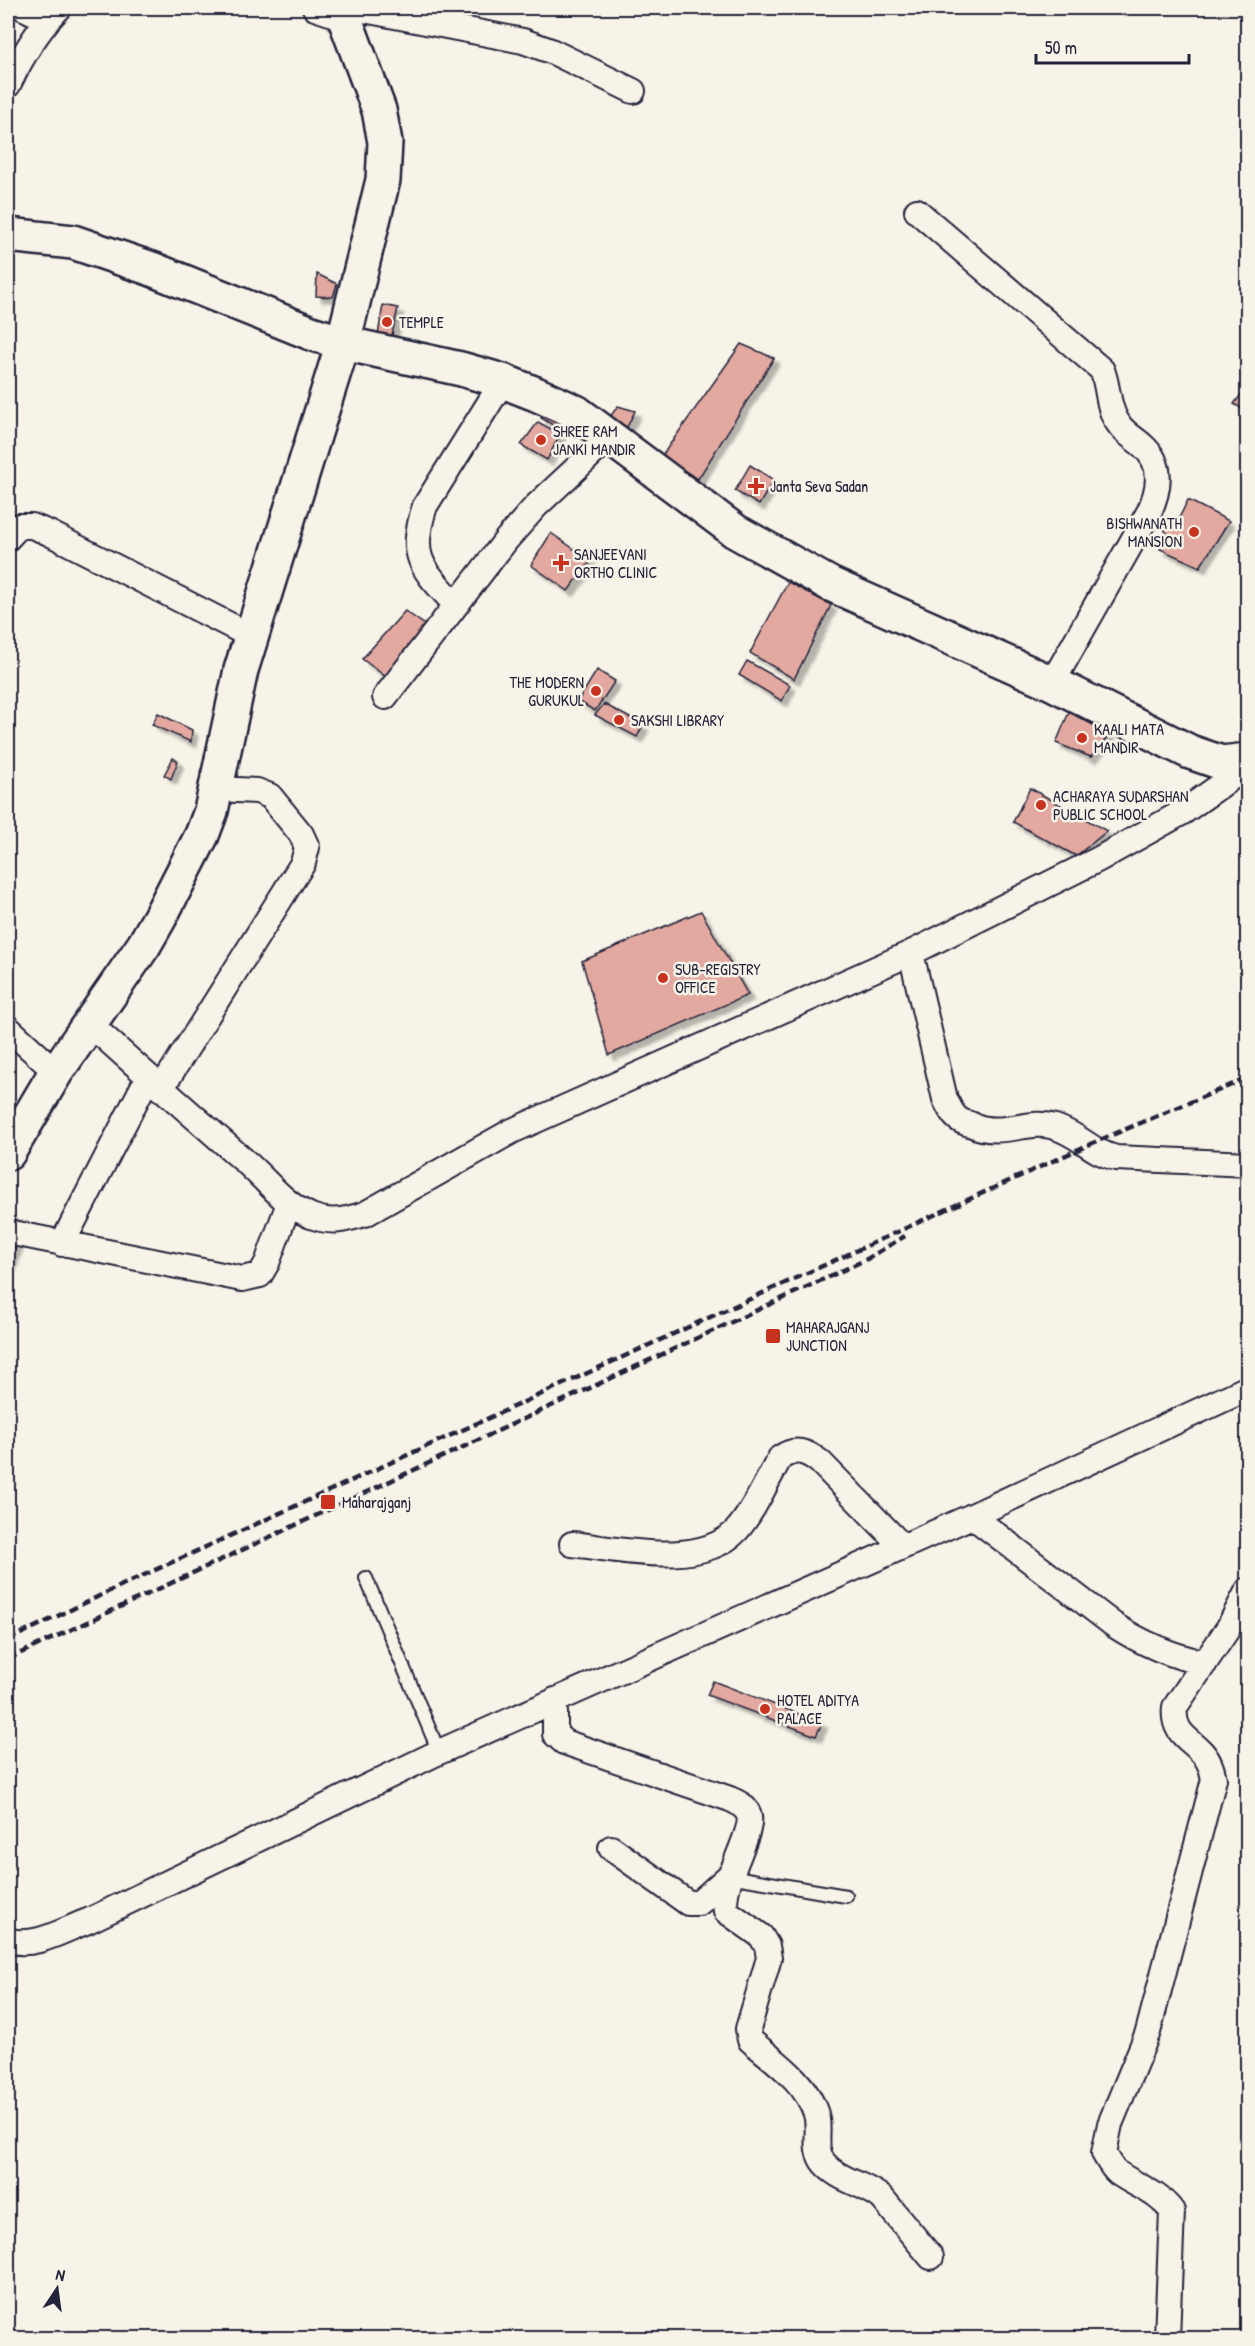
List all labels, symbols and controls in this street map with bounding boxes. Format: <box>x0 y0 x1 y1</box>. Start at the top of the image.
scale bar <box>1036 27 1189 65</box>
text: 50 m <box>1045 35 1077 60</box>
place label: TEMPLE <box>399 311 444 333</box>
marker: TEMPLE <box>380 315 394 329</box>
place label: SHREE RAM JANKI MANDIR <box>553 420 636 460</box>
marker: SHREE RAM JANKI MANDIR <box>534 433 548 447</box>
place label: Janta Seva Sadan <box>770 475 868 497</box>
marker: Janta Seva Sadan <box>747 477 765 495</box>
place label: BISHWANATH MANSION <box>1106 512 1182 552</box>
marker: BISHWANATH MANSION <box>1187 525 1201 539</box>
place label: SANJEEVANI ORTHO CLINIC <box>574 543 657 583</box>
marker: SANJEEVANI ORTHO CLINIC <box>552 554 570 572</box>
place label: THE MODERN GURUKUL <box>509 671 584 711</box>
marker: THE MODERN GURUKUL <box>589 684 603 698</box>
place label: SAKSHI LIBRARY <box>631 709 724 731</box>
marker: SAKSHI LIBRARY <box>612 713 626 727</box>
place label: KAALI MATA MANDIR <box>1094 718 1164 758</box>
marker: KAALI MATA MANDIR <box>1075 731 1089 745</box>
place label: ACHARAYA SUDARSHAN PUBLIC SCHOOL <box>1053 785 1188 825</box>
marker: ACHARAYA SUDARSHAN PUBLIC SCHOOL <box>1034 798 1048 812</box>
place label: SUB-REGISTRY OFFICE <box>675 958 761 998</box>
marker: SUB-REGISTRY OFFICE <box>656 971 670 985</box>
place label: MAHARAJGANJ JUNCTION <box>786 1316 870 1356</box>
marker: MAHARAJGANJ JUNCTION <box>764 1327 782 1345</box>
place label: Maharajganj <box>342 1491 411 1513</box>
marker: Maharajganj <box>319 1493 337 1511</box>
place label: HOTEL ADITYA PALACE <box>777 1689 859 1729</box>
marker: HOTEL ADITYA PALACE <box>758 1702 772 1716</box>
north arrow <box>27 2259 87 2319</box>
text: N <box>54 2263 67 2286</box>

